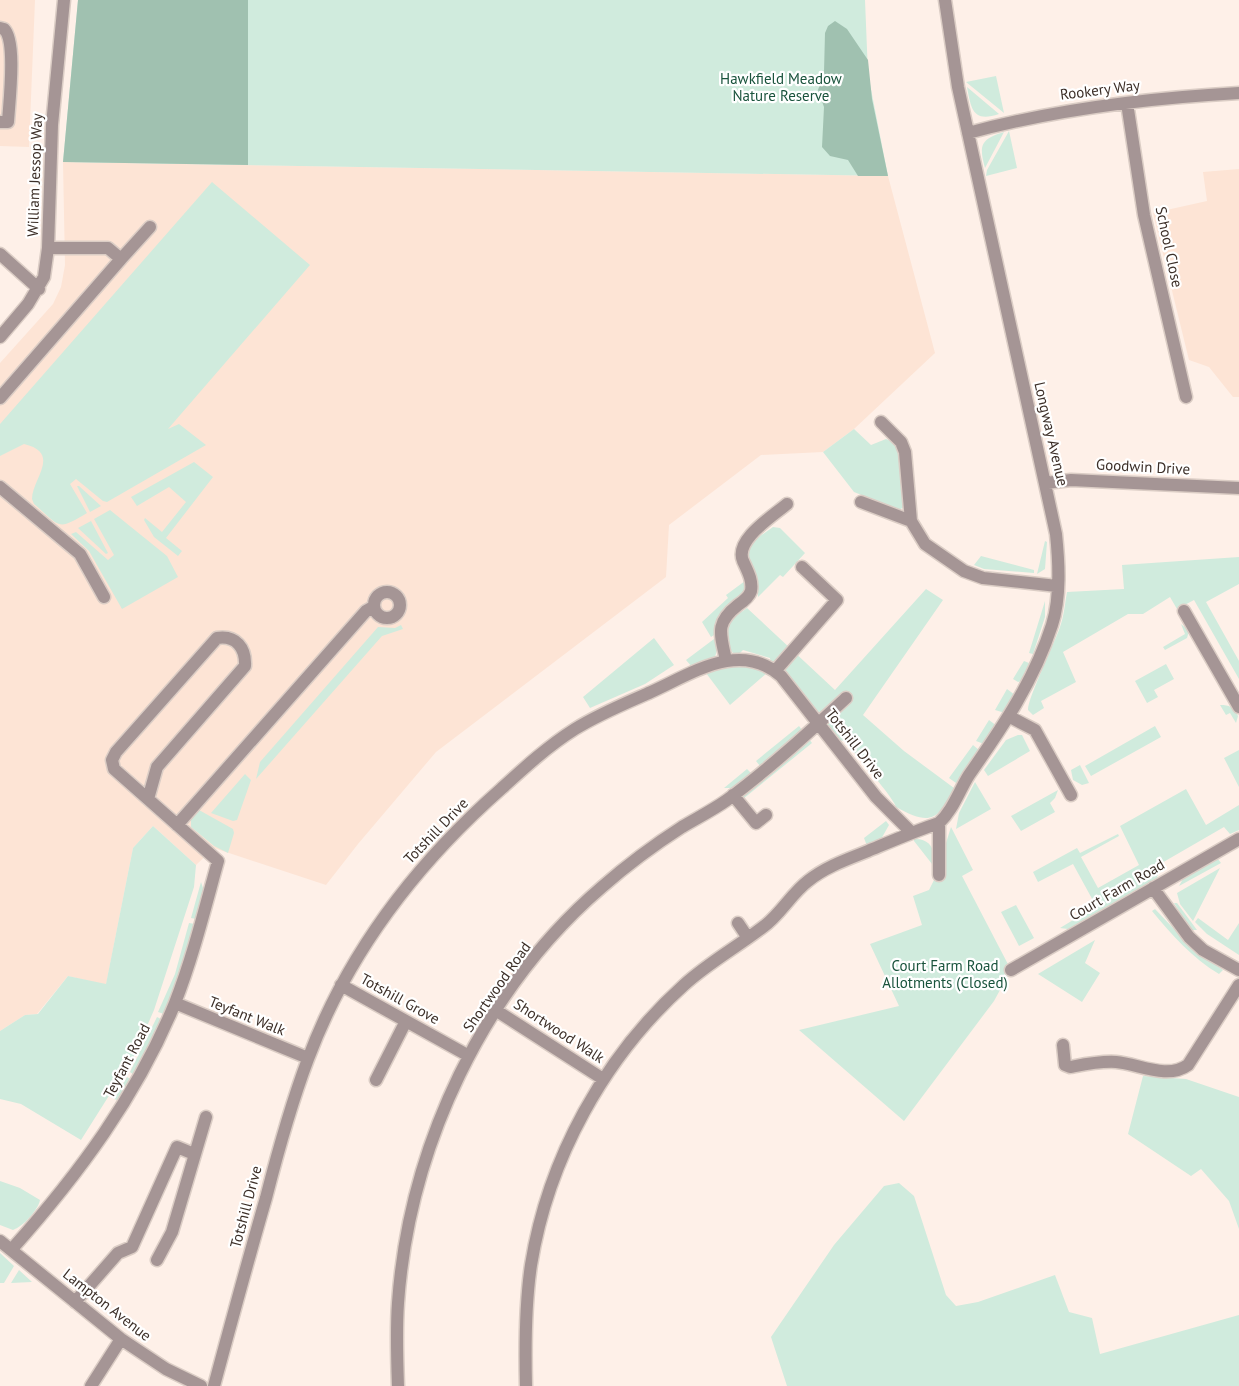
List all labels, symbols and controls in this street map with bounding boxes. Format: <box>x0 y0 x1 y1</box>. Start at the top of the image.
park label: Hawkfield Meadow Nature Reserve <box>720 69 842 105</box>
street label: Rookery Way <box>1059 75 1141 104</box>
street label: William Jessop Way <box>23 113 46 237</box>
street label: School Close <box>1152 205 1187 289</box>
street label: Longway Avenue <box>1030 380 1073 488</box>
street label: Goodwin Drive <box>1095 455 1191 478</box>
street label: Totshill Drive <box>822 705 889 783</box>
street label: Totshill Drive <box>399 794 472 868</box>
street label: Court Farm Road <box>1066 855 1168 925</box>
street label: Shortwood Road <box>459 938 535 1035</box>
park label: Court Farm Road Allotments (Closed) <box>882 956 1008 992</box>
street label: Totshill Grove <box>357 969 443 1028</box>
street label: Teyfant Walk <box>206 992 289 1040</box>
street label: Shortwood Walk <box>510 994 609 1067</box>
street label: Teyfant Road <box>99 1020 154 1101</box>
street label: Totshill Drive <box>225 1164 266 1250</box>
street label: Lampton Avenue <box>59 1264 155 1345</box>

